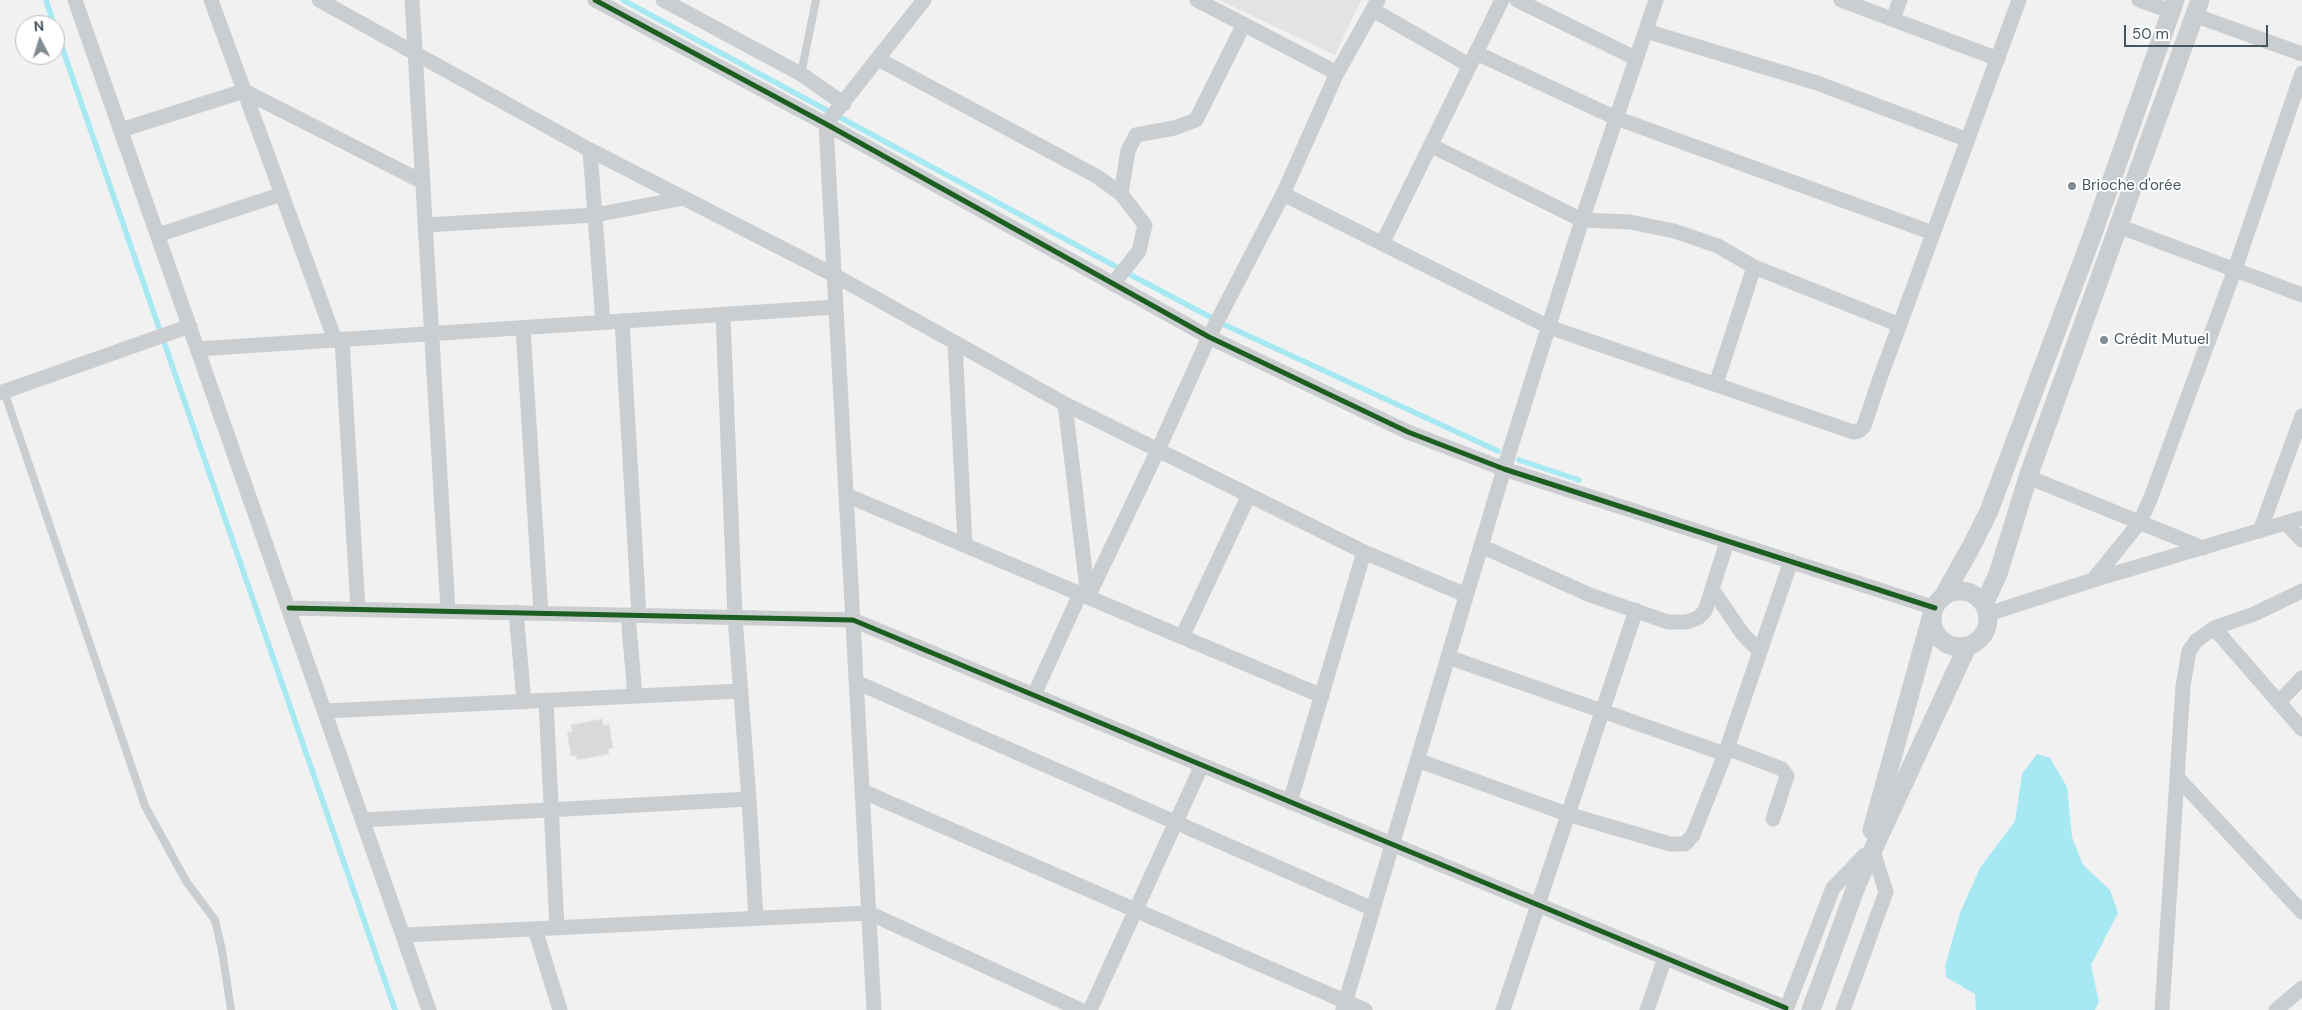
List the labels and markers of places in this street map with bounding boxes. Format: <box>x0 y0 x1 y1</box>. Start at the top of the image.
place label: Brioche d'orée <box>2082 177 2181 195</box>
marker: Brioche d'orée <box>2066 180 2078 192</box>
place label: Crédit Mutuel <box>2114 331 2209 349</box>
marker: Crédit Mutuel <box>2098 334 2110 346</box>

